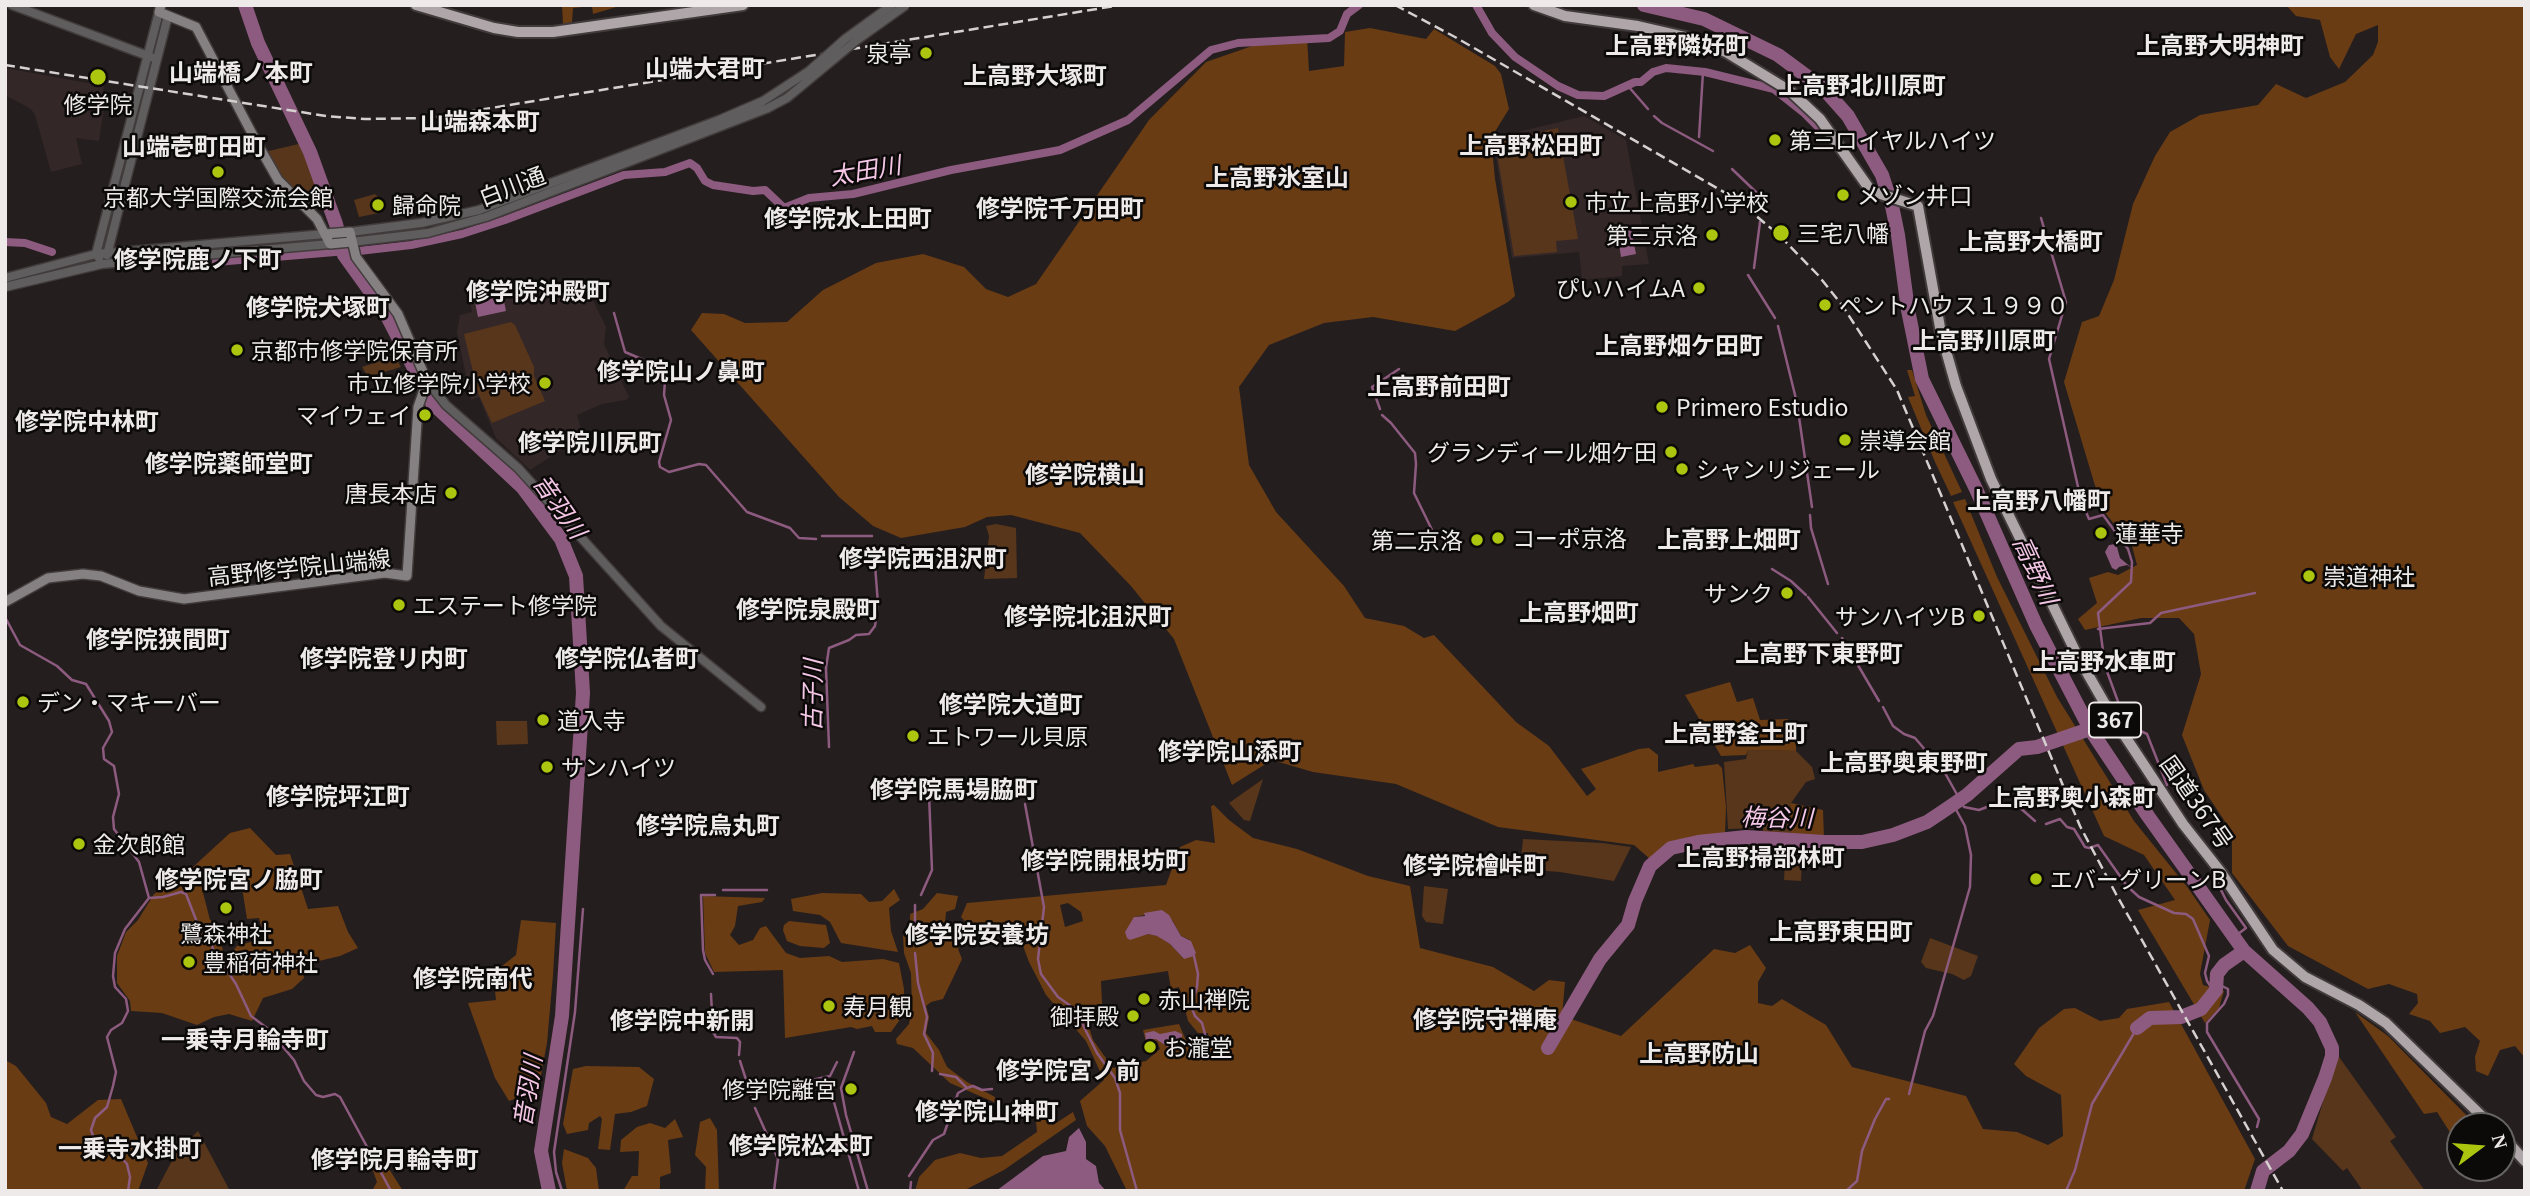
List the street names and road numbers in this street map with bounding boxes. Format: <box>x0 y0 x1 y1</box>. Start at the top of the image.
street label: 白川通 <box>475 161 549 211</box>
street label: 高野修学院山端線 <box>206 544 392 590</box>
road number: 367 <box>2089 702 2141 738</box>
street label: 国道367号 <box>2155 750 2239 854</box>

